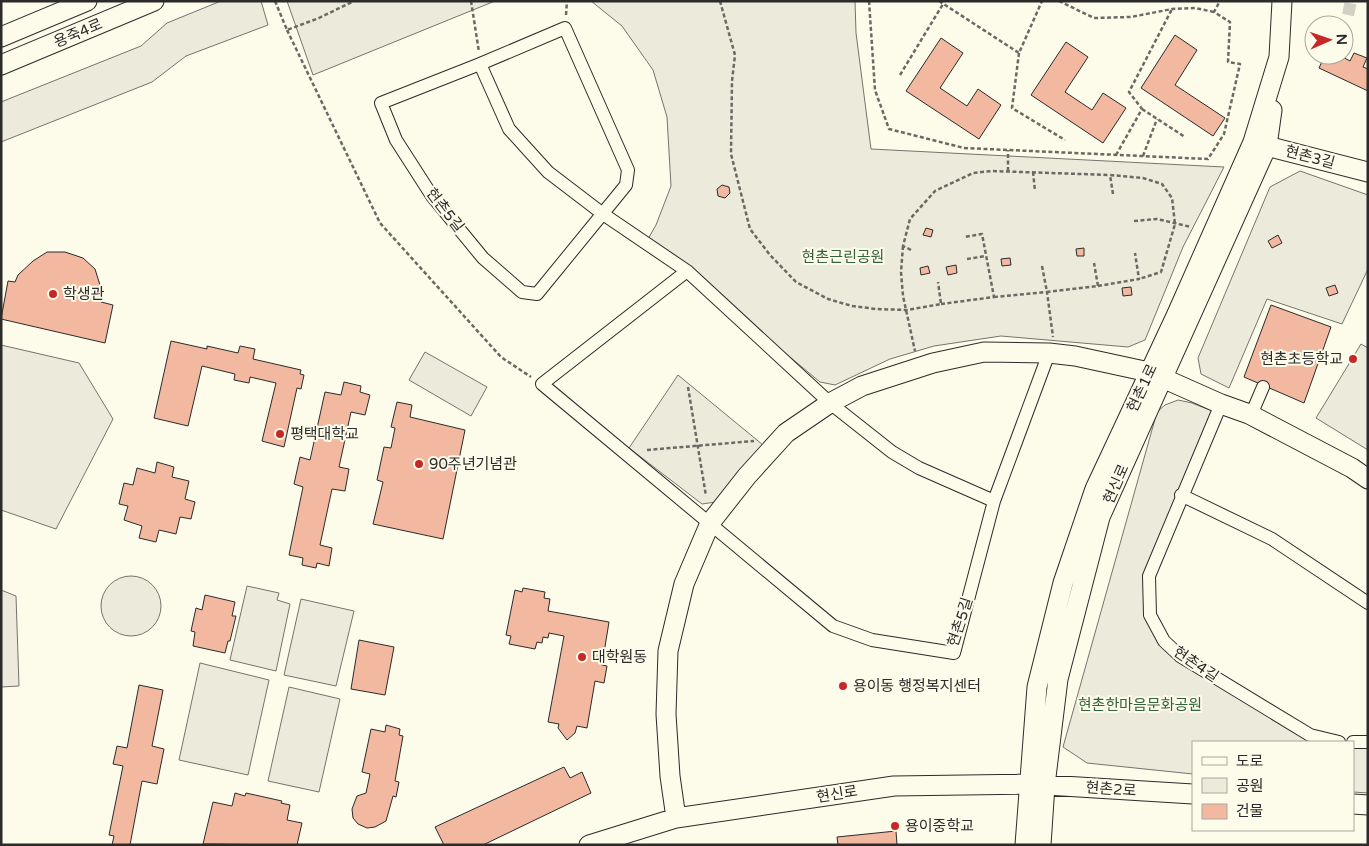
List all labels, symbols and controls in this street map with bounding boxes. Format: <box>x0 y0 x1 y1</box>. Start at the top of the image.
street label: 용죽4로 <box>51 15 105 51</box>
north arrow <box>1304 15 1354 65</box>
text: N <box>1333 34 1350 45</box>
street label: 현촌3길 <box>1283 142 1337 172</box>
street label: 현촌5길 <box>422 184 468 236</box>
park label: 현촌근린공원 <box>802 248 884 266</box>
place label: 학생관 <box>63 285 105 303</box>
marker: 학생관 <box>47 288 59 300</box>
place label: 현촌초등학교 <box>1260 350 1343 368</box>
marker: 현촌초등학교 <box>1347 353 1359 365</box>
street label: 현촌1로 <box>1123 361 1161 415</box>
place label: 평택대학교 <box>290 425 359 443</box>
marker: 평택대학교 <box>274 428 286 440</box>
place label: 90주년기념관 <box>429 455 517 473</box>
marker: 90주년기념관 <box>413 458 425 470</box>
street label: 현신로 <box>1099 461 1133 507</box>
street label: 현촌5길 <box>944 595 976 649</box>
street label: 현촌4길 <box>1170 642 1222 686</box>
place label: 대학원동 <box>592 648 647 666</box>
marker: 대학원동 <box>576 651 588 663</box>
place label: 용이동 행정복지센터 <box>853 677 981 695</box>
marker: 용이동 행정복지센터 <box>837 680 849 692</box>
park label: 현촌한마음문화공원 <box>1078 696 1202 714</box>
legend <box>1192 741 1354 831</box>
text: 도로 <box>1236 752 1264 770</box>
text: 공원 <box>1236 777 1264 795</box>
street label: 현촌2로 <box>1085 778 1137 800</box>
street label: 현신로 <box>815 782 859 806</box>
text: 건물 <box>1236 802 1264 820</box>
place label: 용이중학교 <box>905 817 974 835</box>
marker: 용이중학교 <box>889 820 901 832</box>

